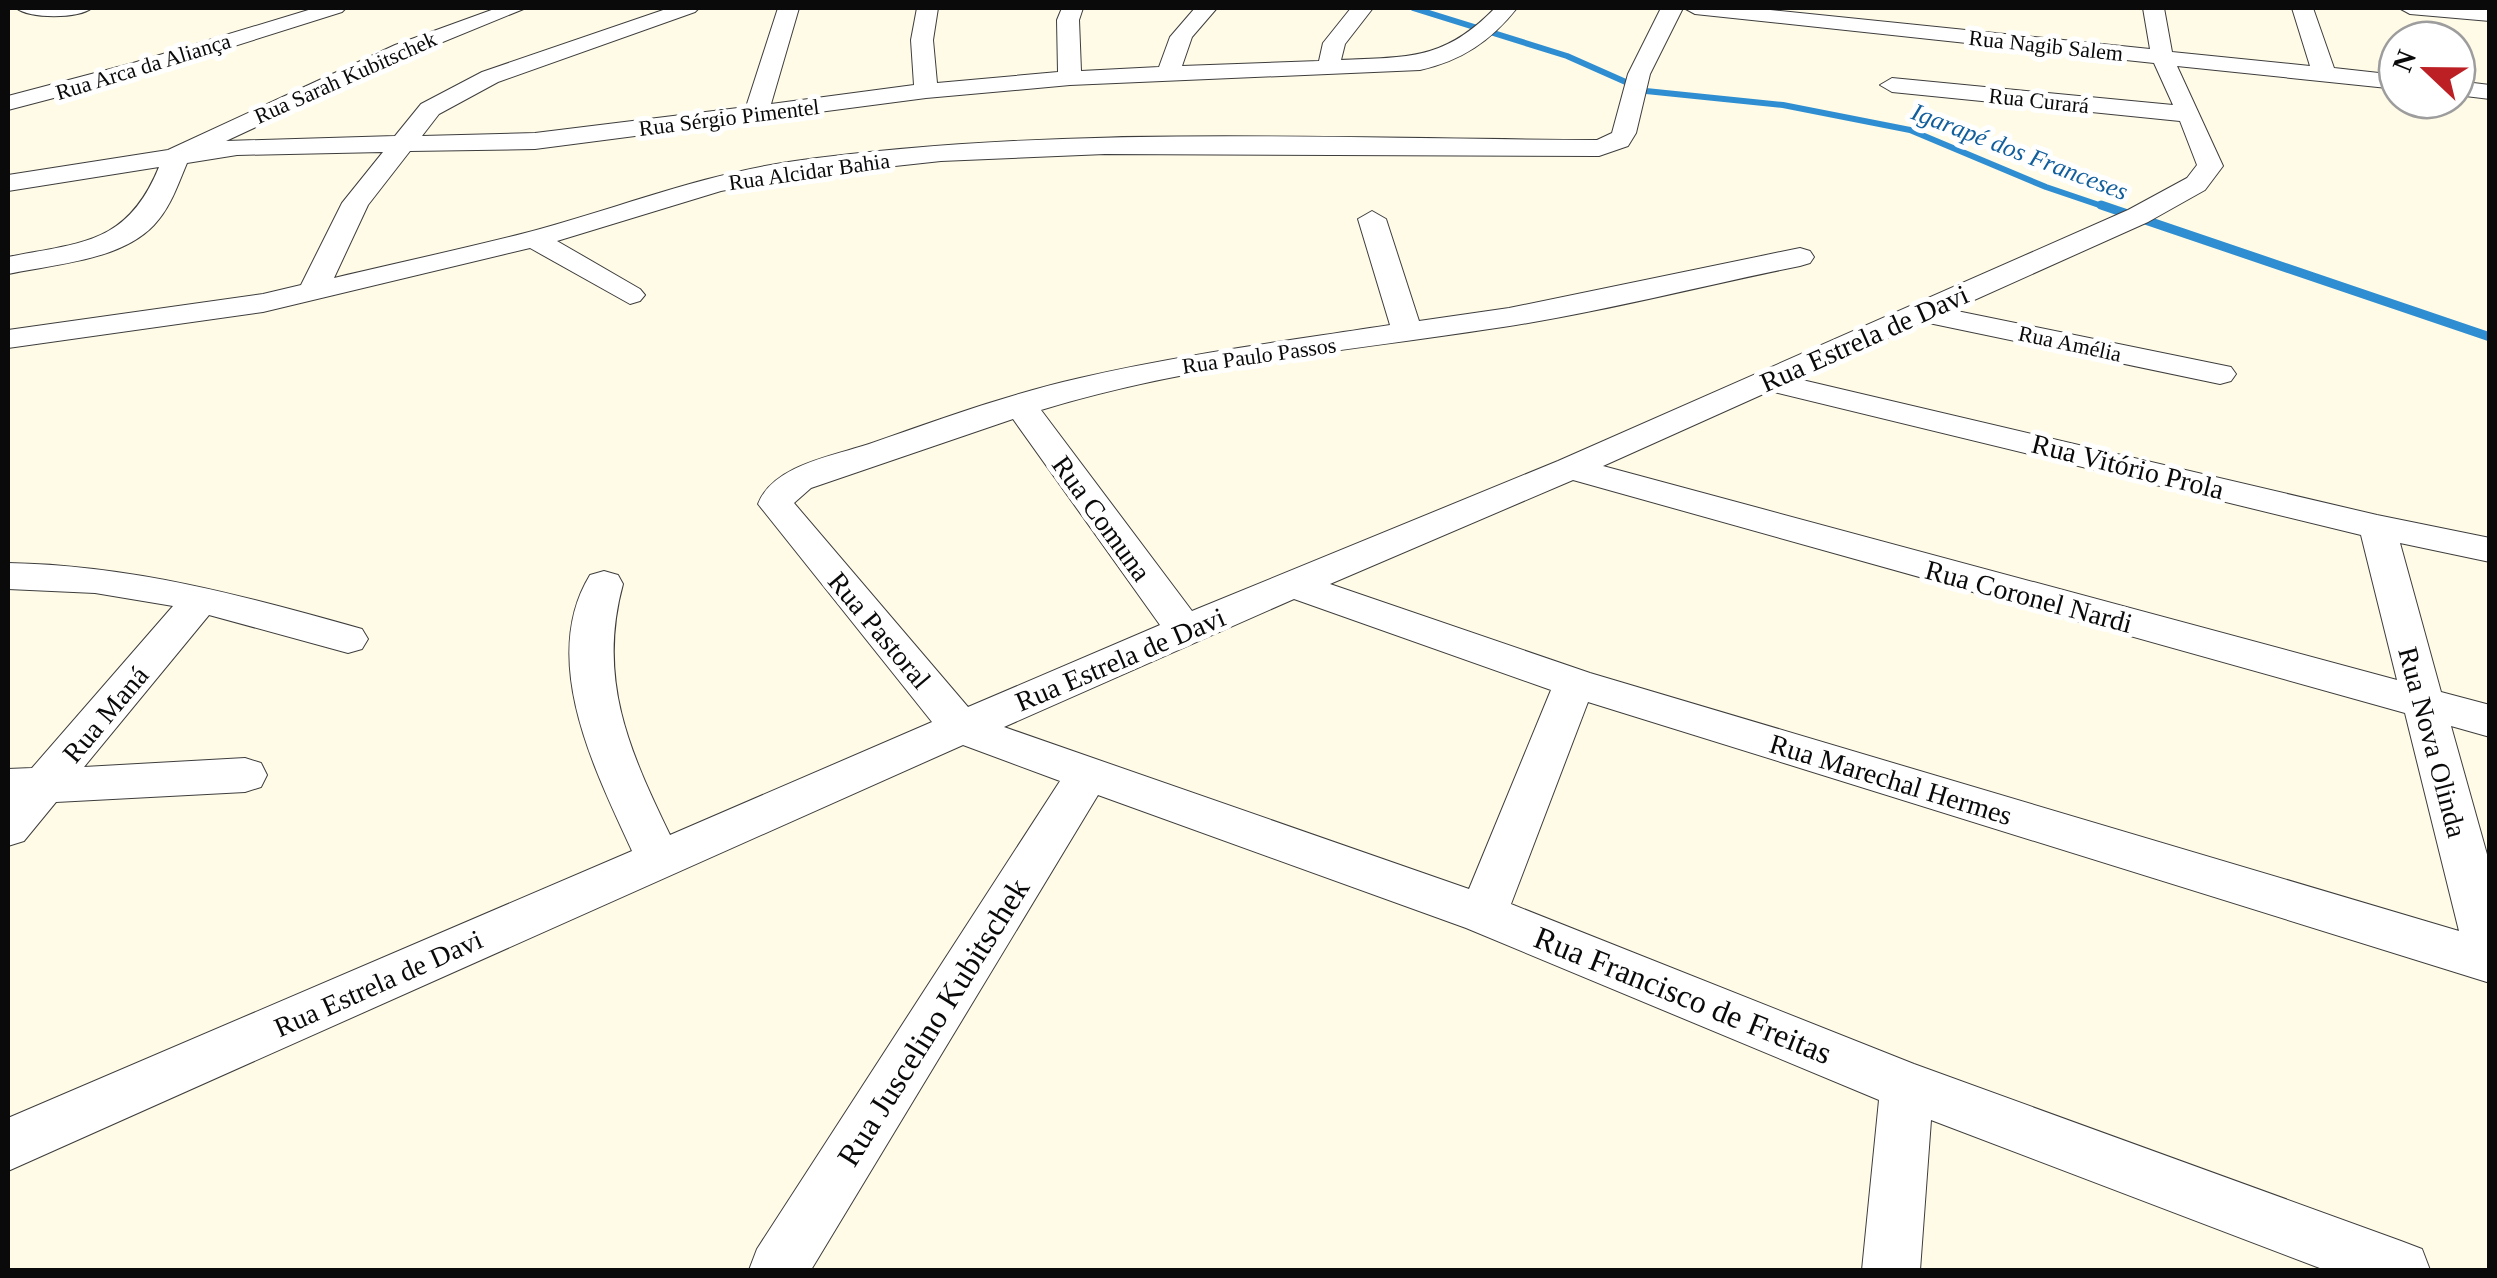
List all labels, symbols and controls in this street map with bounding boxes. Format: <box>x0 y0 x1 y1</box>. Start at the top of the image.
north arrow <box>2377 20 2477 120</box>
street label: Rua Nagib Salem <box>1967 25 2124 66</box>
street label: Rua Sarah Kubitschek <box>250 26 440 129</box>
street label: Rua Arca da Aliança <box>53 28 234 105</box>
text: N <box>2386 46 2422 76</box>
street label: Rua Curará <box>1988 83 2091 118</box>
street label: Rua Sérgio Pimentel <box>637 94 821 141</box>
water label: Igarapé dos Franceses <box>1907 97 2132 205</box>
street label: Rua Alcidar Bahia <box>727 148 892 195</box>
street label: Rua Estrela de Davi <box>1755 279 1973 398</box>
street label: Rua Amélia <box>2016 320 2124 367</box>
street label: Rua Paulo Passos <box>1180 332 1338 379</box>
street label: Rua Vitório Prola <box>2029 428 2228 505</box>
street label: Rua Comuna <box>1046 450 1158 587</box>
street label: Rua Coronel Nardi <box>1922 554 2136 639</box>
street label: Rua Pastoral <box>822 566 937 695</box>
street label: Rua Estrela de Davi <box>1011 601 1230 718</box>
street label: Rua Nova Olinda <box>2392 643 2473 841</box>
street label: Rua Maná <box>56 660 155 769</box>
street label: Rua Marechal Hermes <box>1766 728 2016 831</box>
street label: Rua Juscelino Kubitschek <box>830 872 1036 1172</box>
street label: Rua Francisco de Freitas <box>1529 919 1837 1071</box>
street label: Rua Estrela de Davi <box>269 924 487 1043</box>

